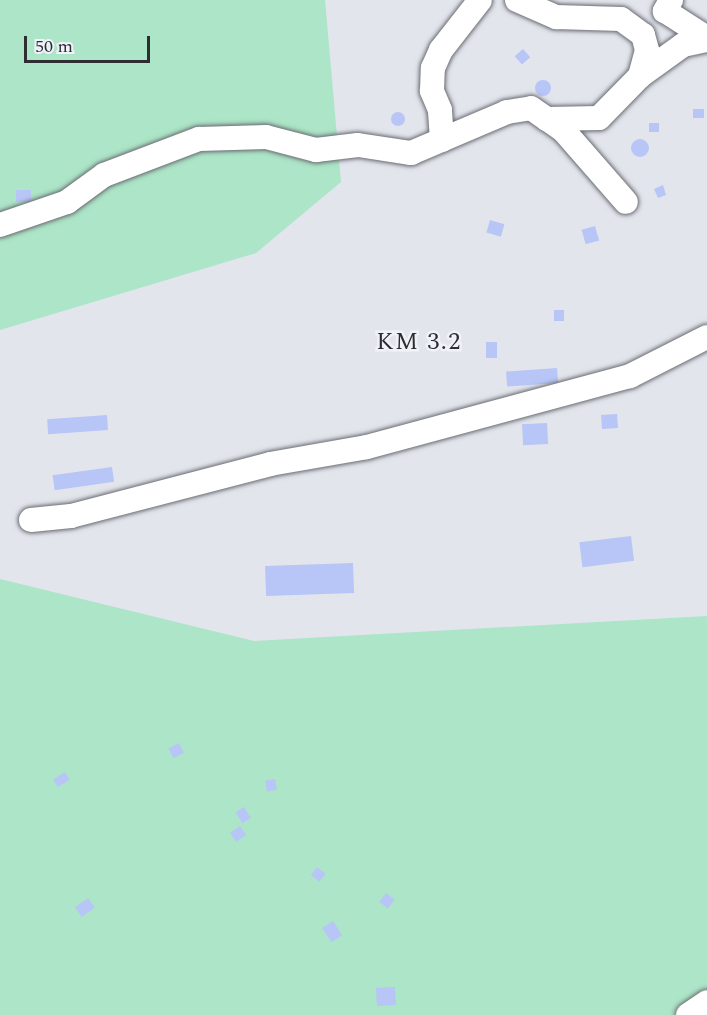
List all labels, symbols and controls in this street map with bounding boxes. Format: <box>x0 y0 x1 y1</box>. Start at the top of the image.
scale bar <box>27 24 153 62</box>
text: 50 m <box>35 33 73 60</box>
district label: KM 3.2 <box>376 329 462 357</box>

